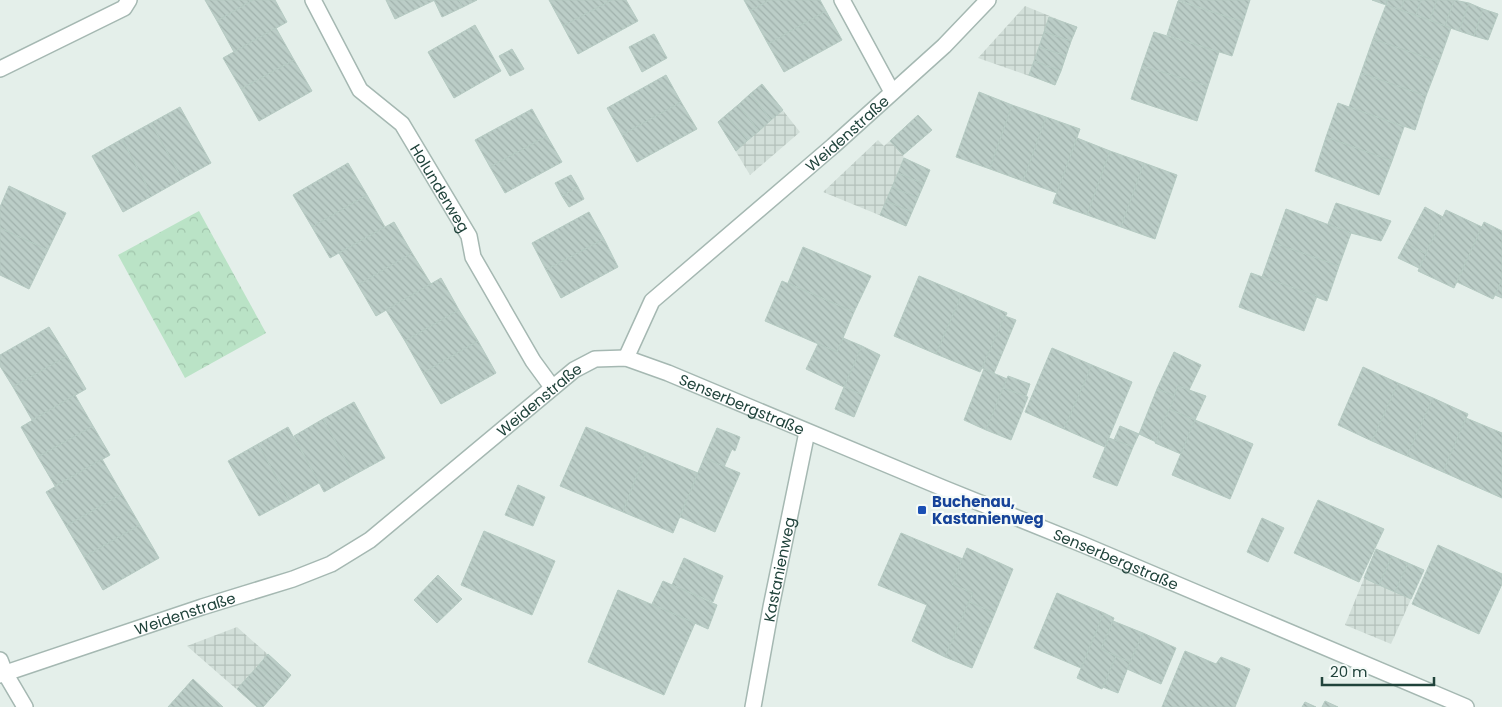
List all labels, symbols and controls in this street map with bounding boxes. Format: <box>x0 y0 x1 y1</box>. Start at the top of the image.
street label: Weidenstraße <box>801 90 893 176</box>
street label: Holunderweg <box>406 140 475 236</box>
street label: Weidenstraße <box>492 357 585 441</box>
street label: Senserbergstraße <box>676 368 808 440</box>
place label: Buchenau, Kastanienweg <box>932 491 1044 529</box>
marker: Buchenau, Kastanienweg <box>916 504 928 516</box>
street label: Kastanienweg <box>758 515 800 624</box>
street label: Senserbergstraße <box>1050 523 1182 595</box>
street label: Weidenstraße <box>132 587 238 640</box>
scale bar <box>1322 654 1434 686</box>
text: 20 m <box>1330 661 1368 682</box>

